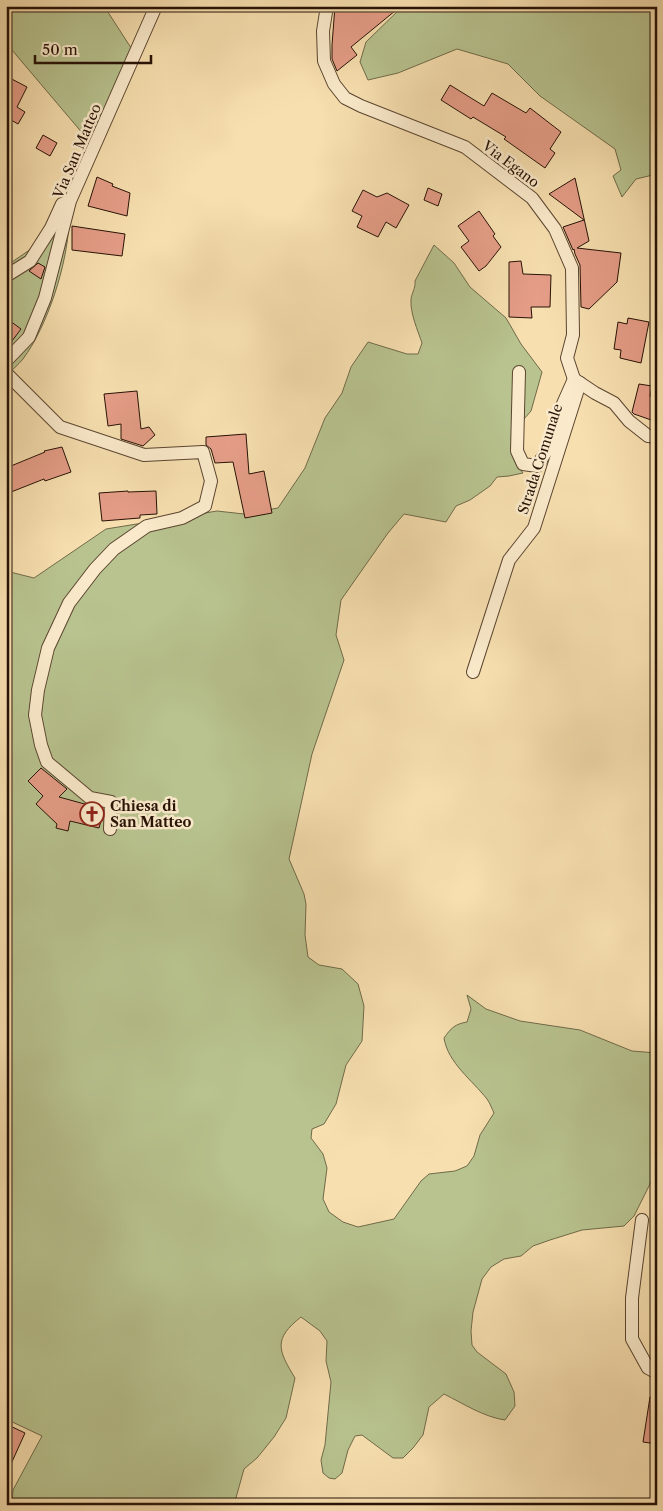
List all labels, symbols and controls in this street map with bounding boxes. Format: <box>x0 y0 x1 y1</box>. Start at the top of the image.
scale bar <box>35 32 151 64</box>
text: 50 m <box>42 40 78 59</box>
street label: Via San Matteo <box>49 101 105 202</box>
street label: Via Egano <box>478 136 543 191</box>
street label: Strada Comunale <box>514 401 566 517</box>
place label: Chiesa di San Matteo <box>110 797 192 831</box>
church icon: Chiesa di San Matteo <box>79 801 105 827</box>

